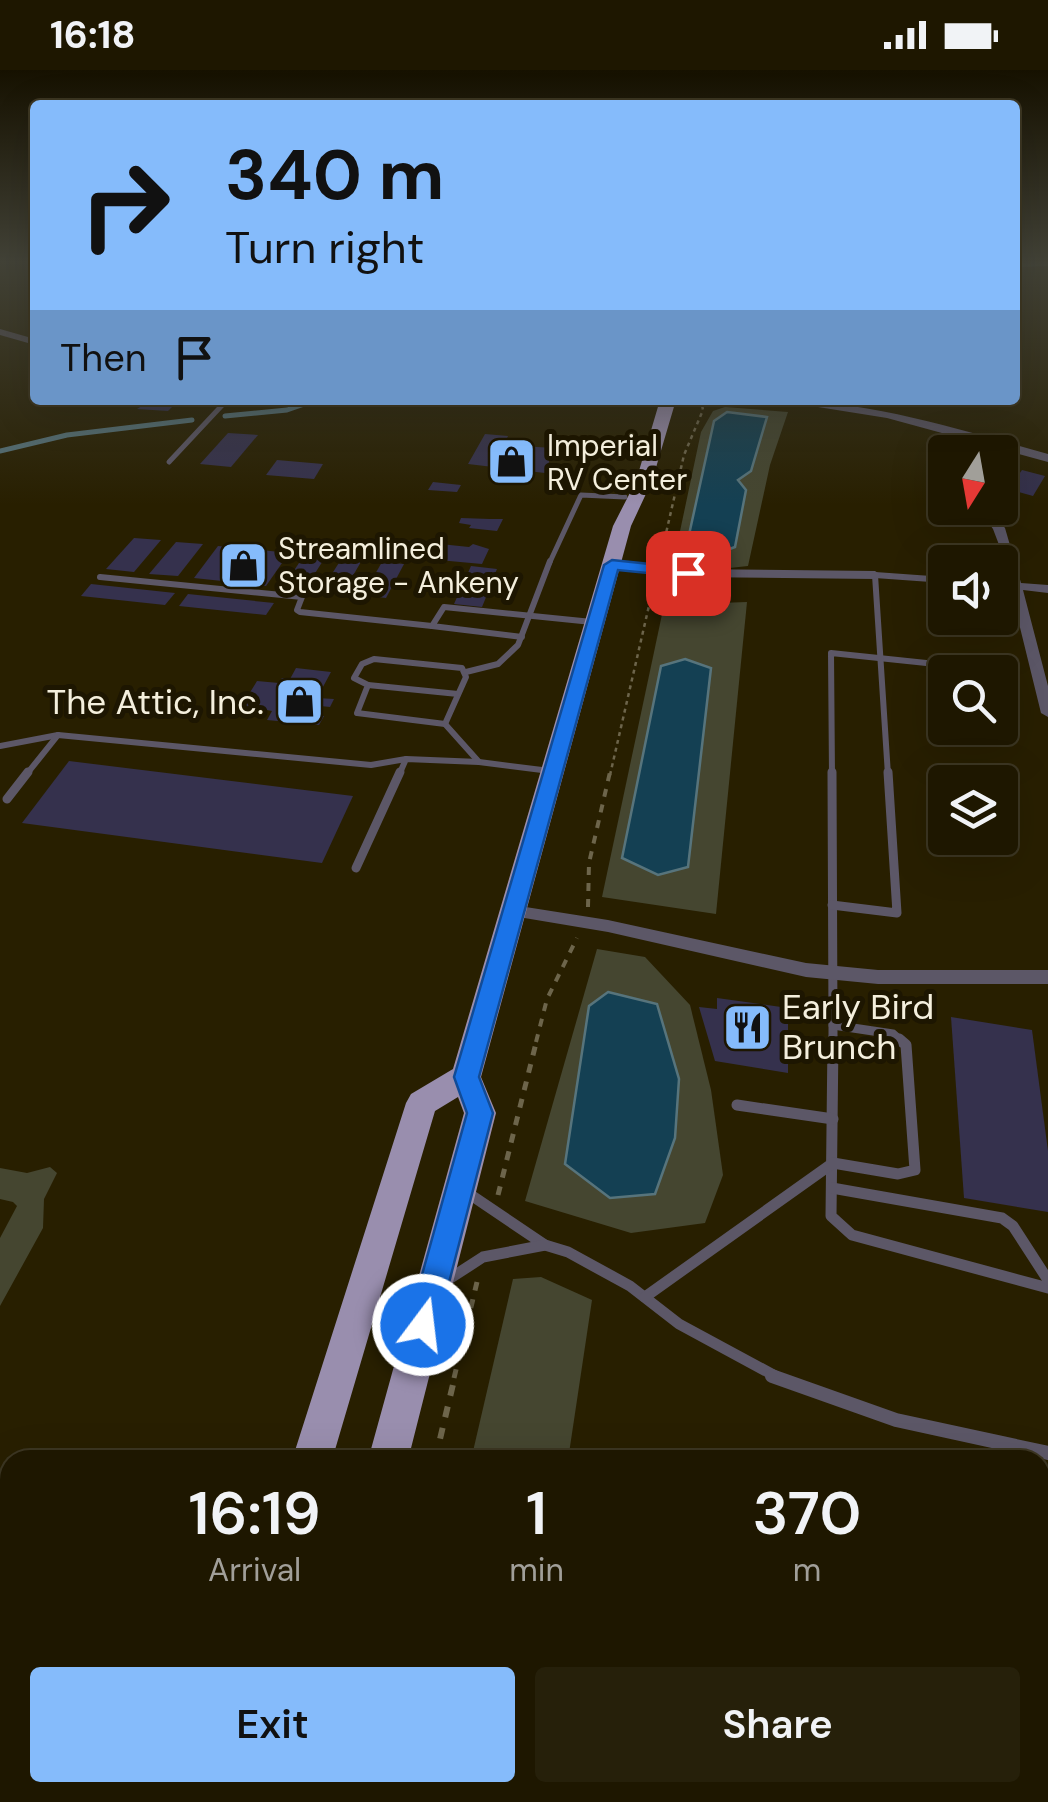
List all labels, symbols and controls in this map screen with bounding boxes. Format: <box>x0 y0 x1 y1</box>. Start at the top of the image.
text: 16:18 <box>50 10 135 60</box>
text: 340 m <box>225 130 444 221</box>
icon: right <box>60 140 190 270</box>
text: Turn right <box>225 218 424 277</box>
icon: arrive <box>167 330 222 385</box>
text: Then <box>60 333 147 383</box>
place label: Imperial RV Center <box>547 426 687 499</box>
north arrow <box>928 435 1018 525</box>
map controls <box>928 435 1018 855</box>
shop icon: Imperial RV Center <box>486 436 538 488</box>
place label: Streamlined Storage - Ankeny <box>278 529 519 602</box>
pin <box>646 531 731 616</box>
shop icon: Streamlined Storage - Ankeny <box>217 539 269 591</box>
button: sound <box>928 545 1018 635</box>
icon: arrive <box>661 546 716 601</box>
button: search <box>928 655 1018 745</box>
shop icon: The Attic, Inc. <box>273 676 325 728</box>
place label: The Attic, Inc. <box>47 679 264 725</box>
button: layers <box>928 765 1018 855</box>
place label: Early Bird Brunch <box>782 984 934 1070</box>
restaurant icon: Early Bird Brunch <box>721 1001 773 1053</box>
position arrow <box>371 1273 475 1377</box>
text: 16:19 <box>189 1474 321 1553</box>
text: 1 <box>526 1474 547 1553</box>
text: 370 <box>752 1474 861 1553</box>
text: Arrival <box>208 1549 301 1591</box>
text: min <box>509 1549 564 1591</box>
text: m <box>793 1549 821 1591</box>
button: Exit <box>30 1667 515 1782</box>
button: Share <box>535 1667 1020 1782</box>

